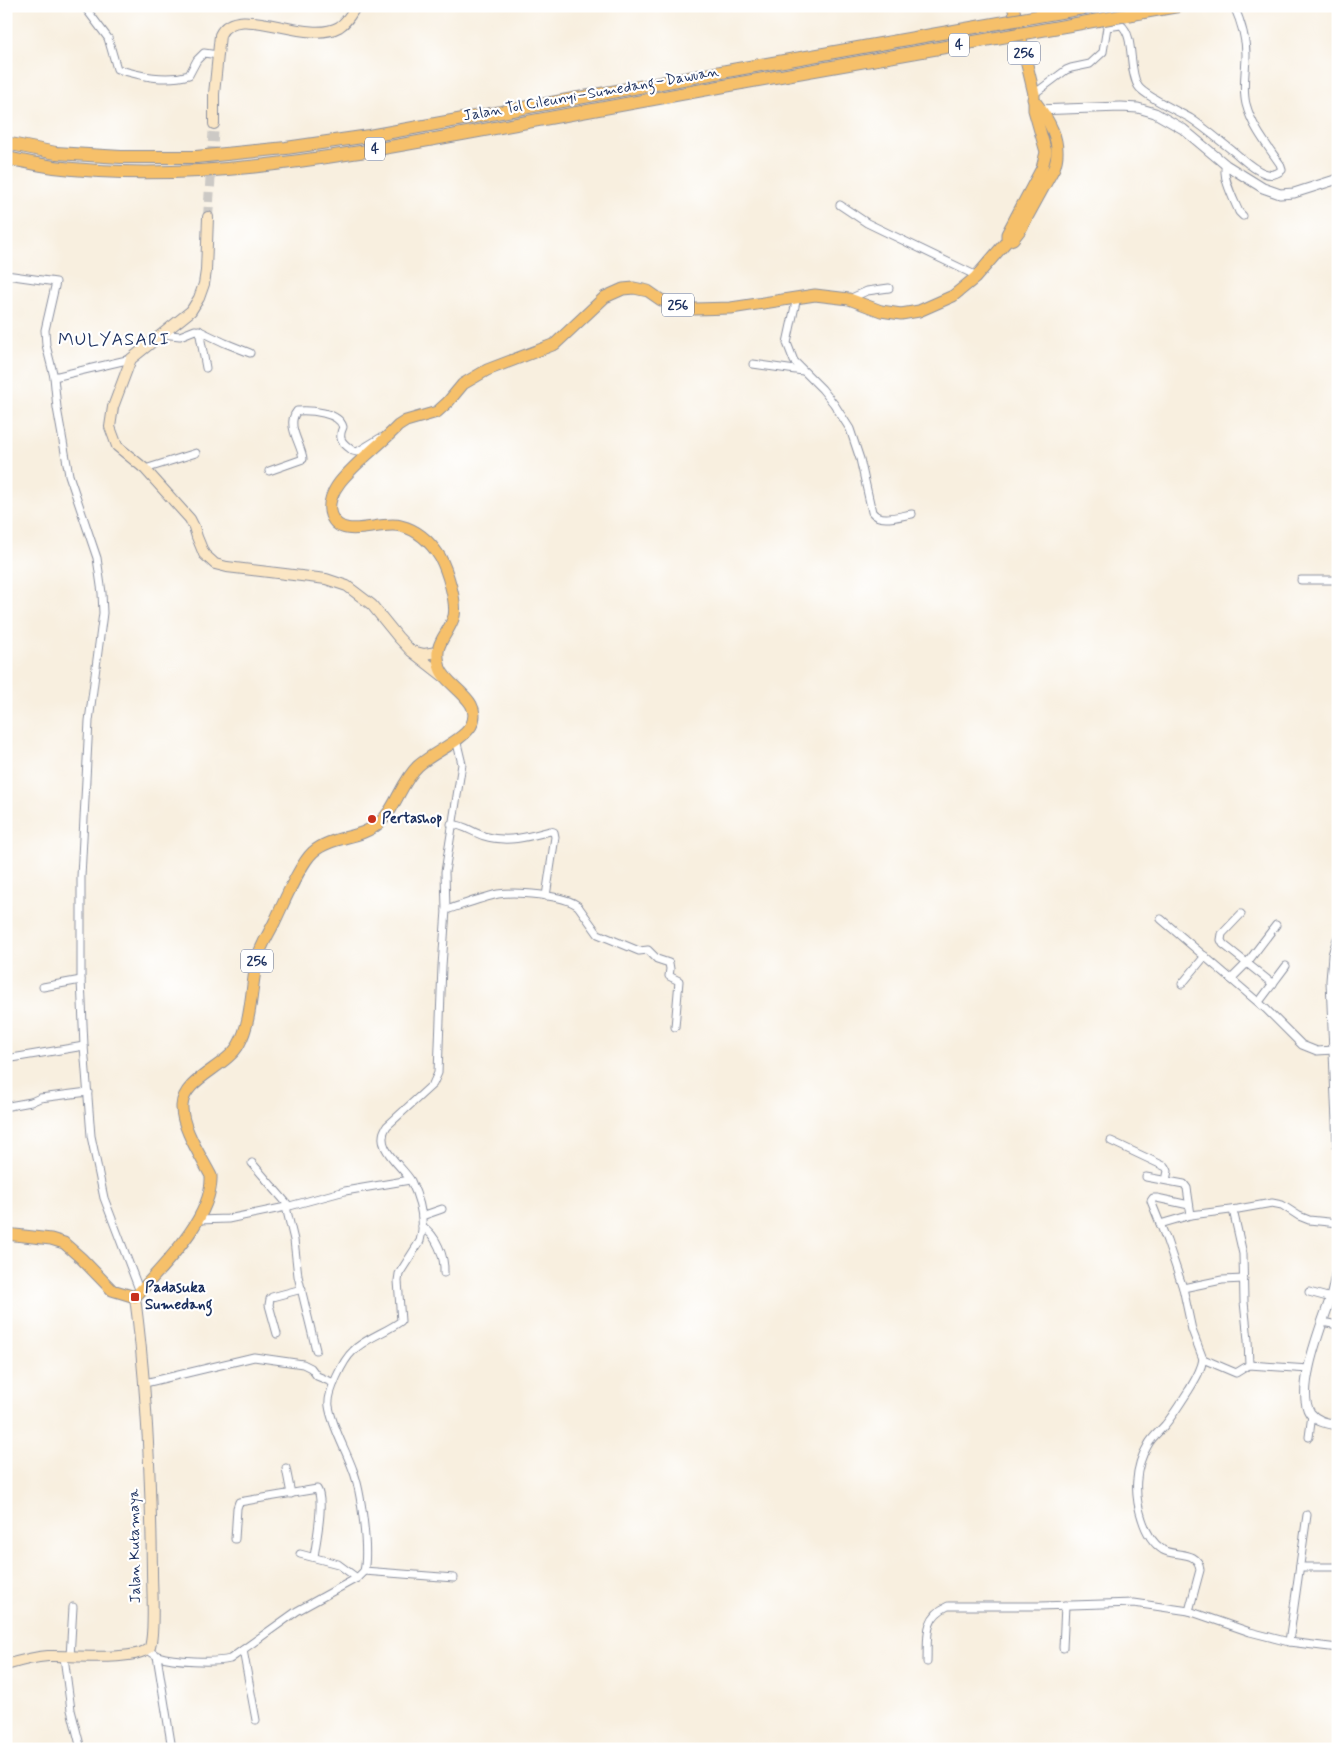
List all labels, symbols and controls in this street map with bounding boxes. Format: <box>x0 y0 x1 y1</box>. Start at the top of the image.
road number: 4 <box>949 34 969 56</box>
road number: 256 <box>1008 42 1040 64</box>
street label: Jalan Tol Cileunyi–Sumedang–Dawuan <box>462 62 721 127</box>
road number: 4 <box>365 138 385 160</box>
road number: 256 <box>662 294 694 316</box>
district label: MULYASARI <box>58 328 170 352</box>
place label: Pertashop <box>382 809 442 829</box>
marker: Pertashop <box>366 813 378 825</box>
road number: 256 <box>241 949 273 972</box>
place label: Padasuka Sumedang <box>145 1278 213 1317</box>
marker: Padasuka Sumedang <box>129 1291 141 1303</box>
street label: Jalan Kutamaya <box>124 1488 146 1603</box>

